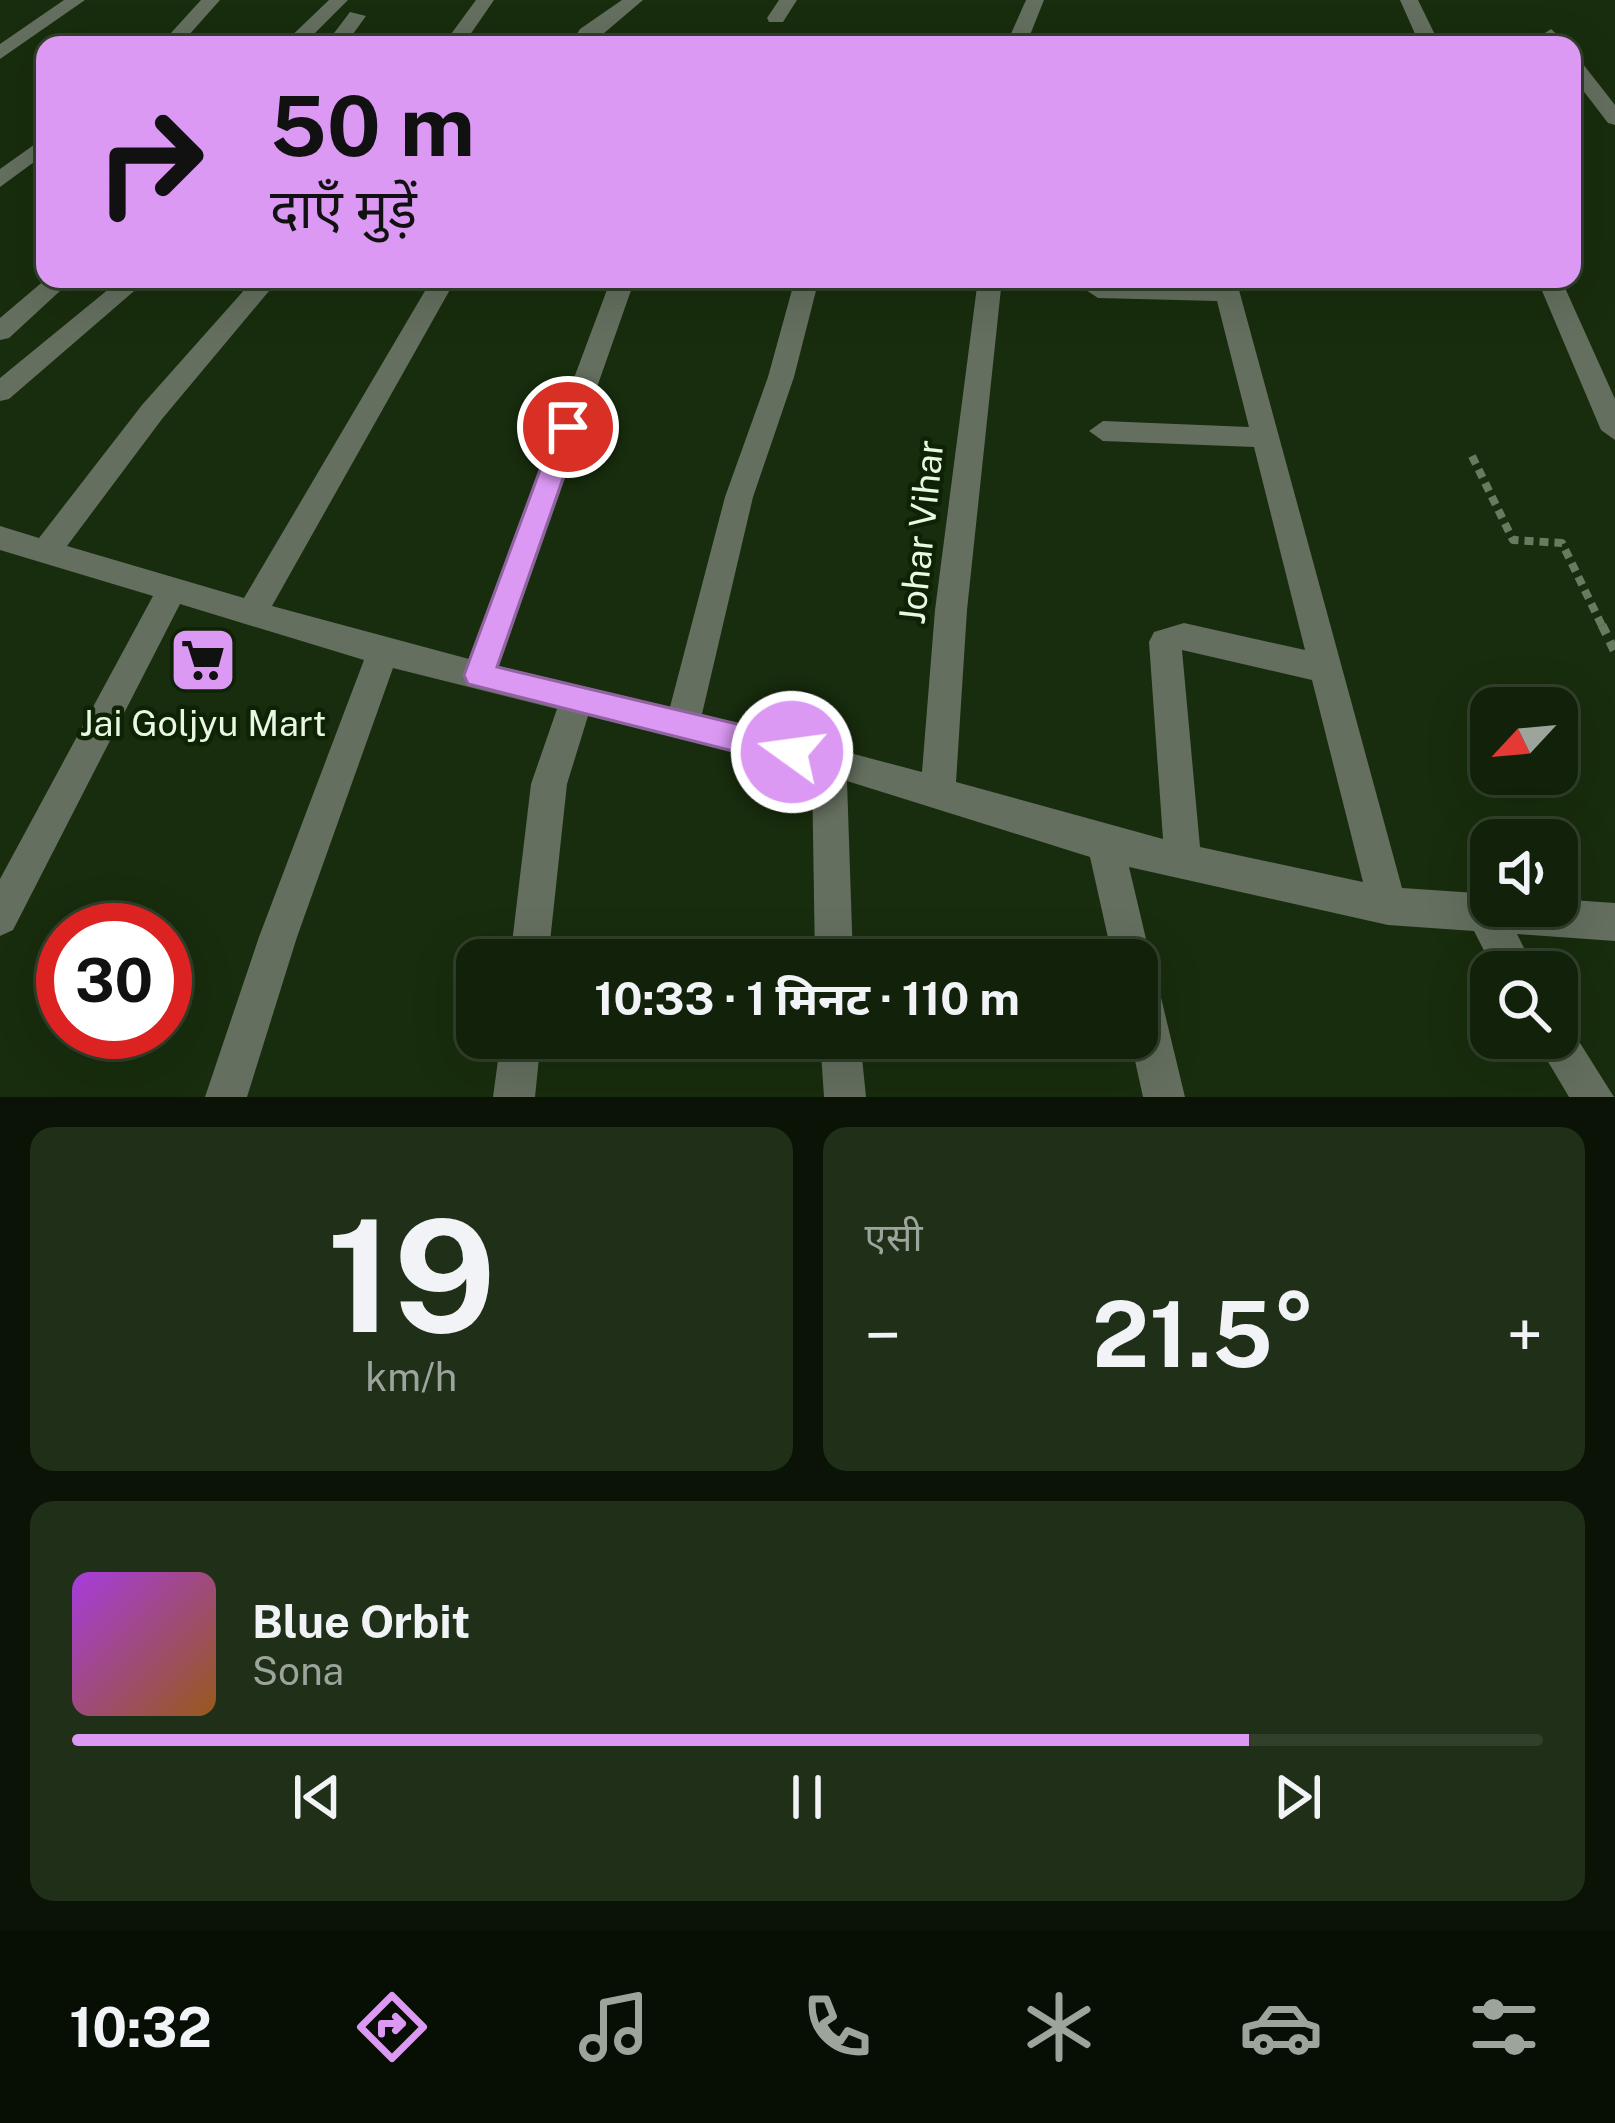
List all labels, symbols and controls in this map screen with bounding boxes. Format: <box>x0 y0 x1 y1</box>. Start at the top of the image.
text: 50 m <box>270 76 475 175</box>
icon: right <box>72 84 228 240</box>
text: दाएँ मुड़ें <box>270 177 417 240</box>
pin <box>517 376 619 478</box>
icon: arrive <box>535 394 601 460</box>
street label: Johar Vihar <box>890 438 952 626</box>
supermarket icon: Jai Goljyu Mart <box>168 625 238 695</box>
north arrow <box>1470 687 1578 795</box>
map controls <box>1470 687 1578 1059</box>
position arrow <box>729 689 855 815</box>
place label: Jai Goljyu Mart <box>80 702 326 744</box>
button: sound <box>1470 819 1578 927</box>
speed limit sign: 30 <box>36 903 192 1059</box>
button: search <box>1470 951 1578 1059</box>
text: 10:33 · 1 मिनट · 110 m <box>594 972 1020 1025</box>
text: 19 <box>326 1184 496 1367</box>
text: एसी <box>865 1214 923 1260</box>
text: 21.5° <box>1092 1281 1315 1387</box>
text: − <box>865 1296 901 1374</box>
text: + <box>1506 1296 1543 1374</box>
text: km/h <box>365 1354 457 1400</box>
text: Blue Orbit <box>252 1595 470 1648</box>
text: Sona <box>252 1648 344 1694</box>
icon: previous <box>284 1764 350 1830</box>
icon: pause <box>774 1764 840 1830</box>
icon: next <box>1265 1764 1331 1830</box>
icon: directions <box>350 1985 434 2069</box>
icon: music <box>572 1985 656 2069</box>
icon: phone <box>795 1985 879 2069</box>
icon: climate <box>1017 1985 1101 2069</box>
icon: car <box>1239 1985 1323 2069</box>
icon: filters <box>1462 1985 1546 2069</box>
text: 10:32 <box>69 1996 212 2059</box>

